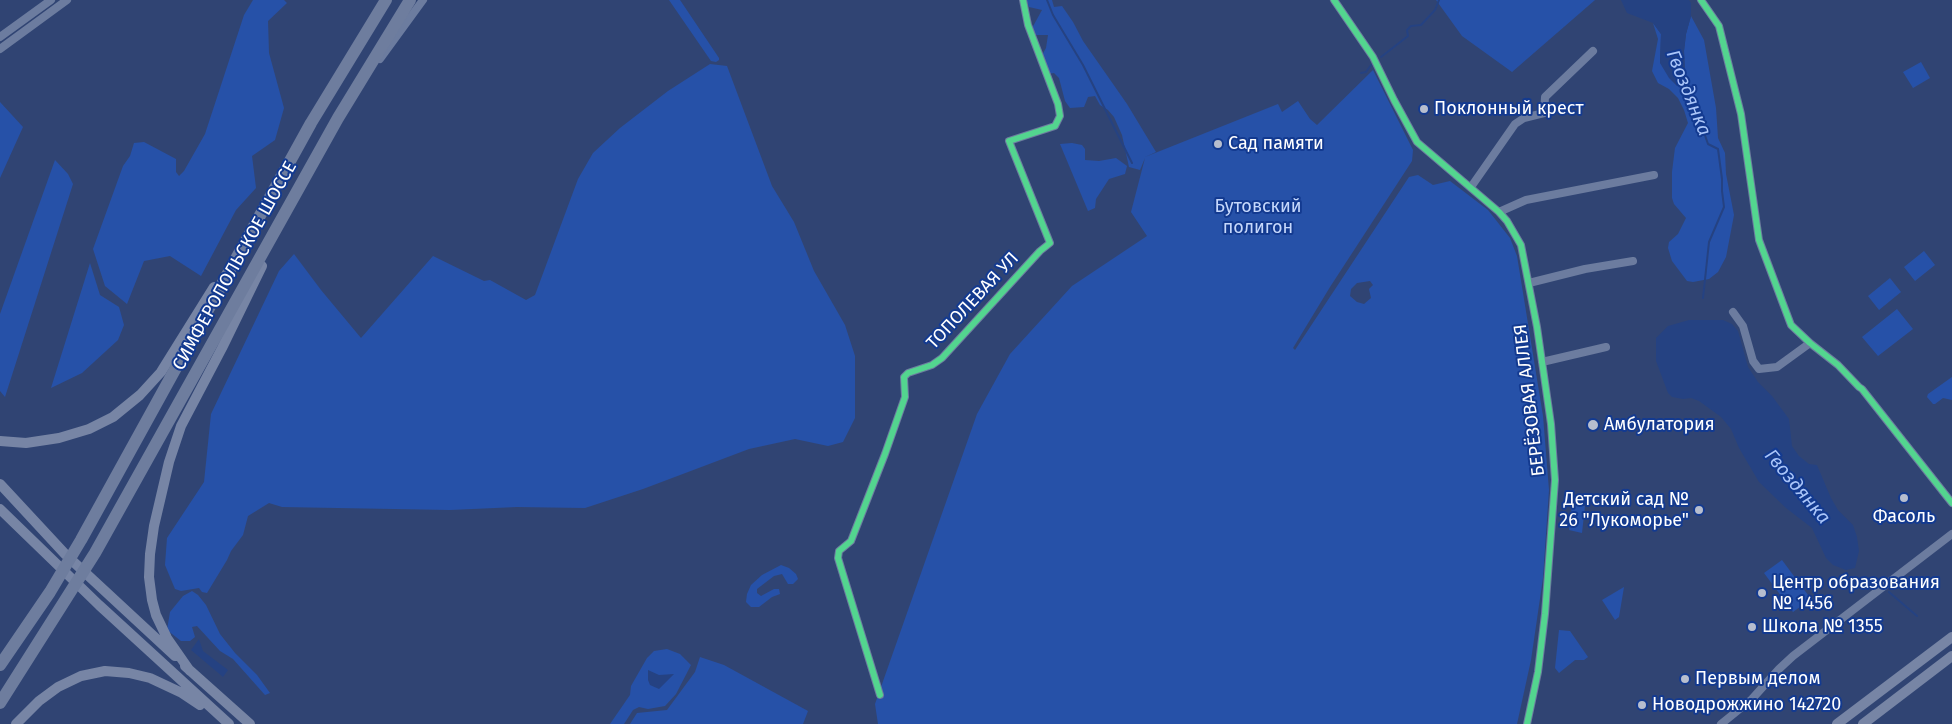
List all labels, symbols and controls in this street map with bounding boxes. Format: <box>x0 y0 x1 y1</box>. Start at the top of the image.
water label: Гвоздянка <box>1660 47 1716 139</box>
place label: Поклонный крест <box>1434 98 1584 120</box>
marker: Поклонный крест <box>1418 103 1430 115</box>
place label: Сад памяти <box>1228 133 1324 155</box>
marker: Сад памяти <box>1212 138 1224 150</box>
street label: СИМФЕРОПОЛЬСКОЕ ШОССЕ <box>168 158 302 374</box>
park label: Бутовский полигон <box>1214 196 1302 238</box>
street label: ТОПОЛЕВАЯ УЛ <box>923 248 1023 354</box>
street label: БЕРЁЗОВАЯ АЛЛЕЯ <box>1510 323 1550 477</box>
place label: Амбулатория <box>1604 414 1715 436</box>
marker: Амбулатория <box>1586 418 1600 432</box>
water label: Гвоздянка <box>1759 445 1835 529</box>
place label: Детский сад № 26 "Лукоморье" <box>1559 489 1689 532</box>
marker: Фасоль <box>1898 492 1910 504</box>
marker: Детский сад № 26 "Лукоморье" <box>1693 504 1705 516</box>
place label: Фасоль <box>1873 506 1935 528</box>
place label: Центр образования № 1456 <box>1772 572 1940 614</box>
marker: Центр образования № 1456 <box>1756 587 1768 599</box>
place label: Школа № 1355 <box>1762 616 1883 638</box>
marker: Школа № 1355 <box>1746 621 1758 633</box>
place label: Первым делом <box>1695 668 1820 690</box>
marker: Первым делом <box>1679 673 1691 685</box>
place label: Новодрожжино 142720 <box>1652 694 1841 716</box>
marker: Новодрожжино 142720 <box>1636 699 1648 711</box>

